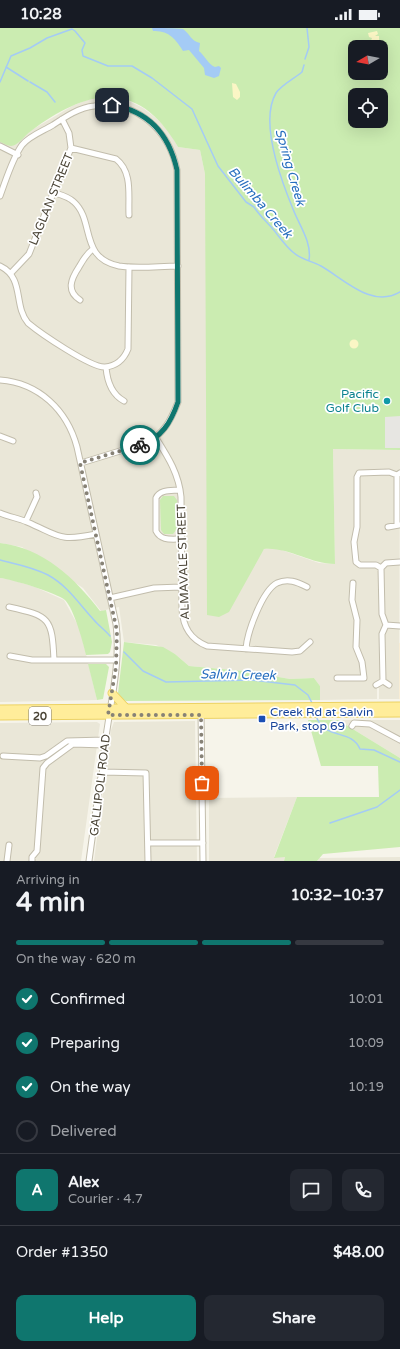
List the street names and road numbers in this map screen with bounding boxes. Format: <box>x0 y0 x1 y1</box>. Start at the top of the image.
street label: LAGLAN STREET <box>26 150 76 247</box>
street label: ALMAVALE STREET <box>174 503 192 620</box>
road number: 20 <box>29 707 51 725</box>
street label: GALLIPOLI ROAD <box>87 733 113 837</box>

